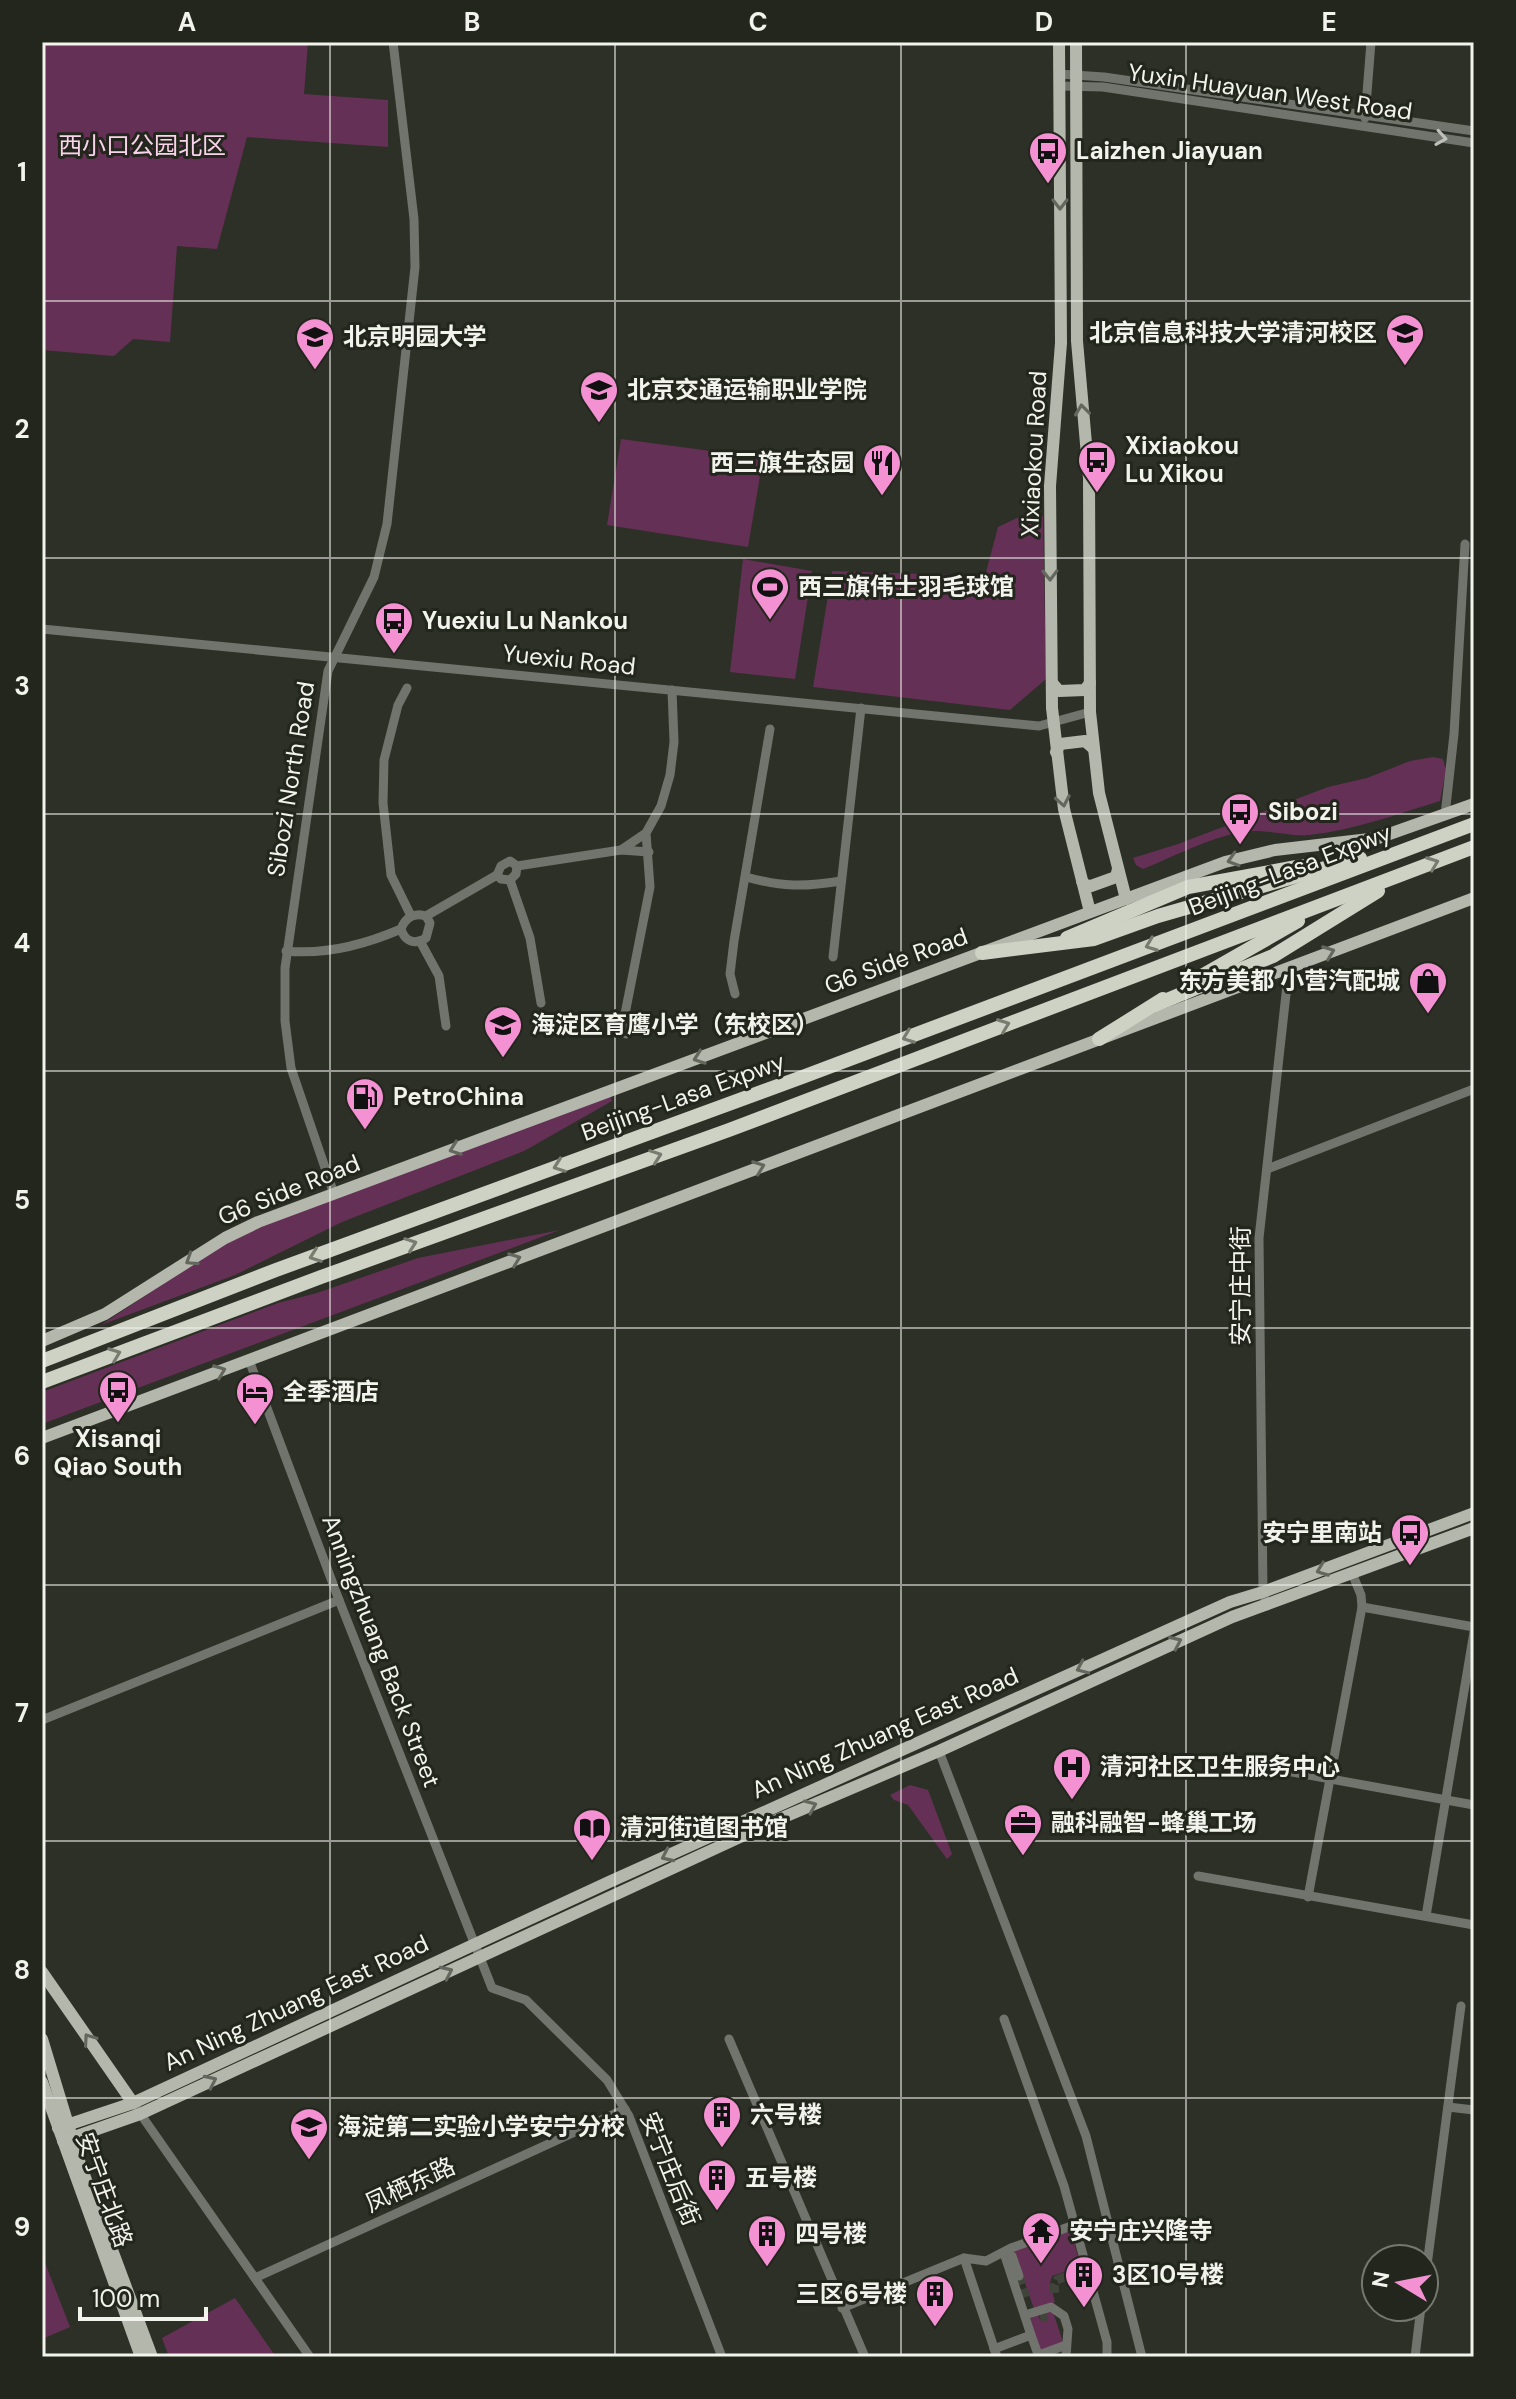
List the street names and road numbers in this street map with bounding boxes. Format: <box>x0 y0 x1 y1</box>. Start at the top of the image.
street label: Yuxin Huayuan West Road <box>1126 56 1414 127</box>
street label: Xixiaokou Road <box>1014 370 1053 538</box>
street label: Yuexiu Road <box>501 637 637 682</box>
street label: Sibozi North Road <box>260 679 321 879</box>
street label: Beijing-Lasa Expwy <box>1184 817 1396 922</box>
street label: G6 Side Road <box>820 920 972 1001</box>
street label: Beijing-Lasa Expwy <box>577 1045 789 1148</box>
street label: G6 Side Road <box>213 1147 364 1232</box>
street label: 安宁庄中街 <box>1225 1226 1256 1346</box>
street label: Anningzhuang Back Street <box>315 1510 448 1791</box>
street label: An Ning Zhuang East Road <box>747 1660 1023 1805</box>
street label: An Ning Zhuang East Road <box>158 1927 433 2078</box>
street label: 安宁庄后街 <box>634 2107 707 2230</box>
street label: 安宁庄北路 <box>69 2128 140 2252</box>
street label: 凤栖东路 <box>360 2150 460 2219</box>

